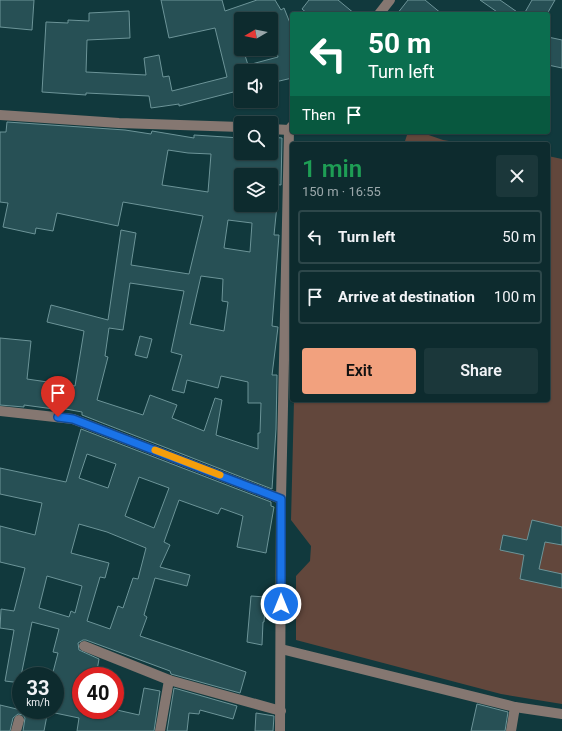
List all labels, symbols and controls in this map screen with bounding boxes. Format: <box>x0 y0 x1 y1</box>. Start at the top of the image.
north arrow <box>234 12 278 56</box>
map controls <box>234 12 278 212</box>
text: 50 m <box>368 27 431 60</box>
icon: left <box>302 28 354 80</box>
text: Turn left <box>368 61 434 82</box>
button: sound <box>234 64 278 108</box>
icon: arrive <box>343 104 365 126</box>
text: Then <box>302 106 335 124</box>
button: search <box>234 116 278 160</box>
text: 1 min <box>302 155 362 183</box>
button: close <box>496 155 538 197</box>
button: layers <box>234 168 278 212</box>
text: 150 m · 16:55 <box>302 184 381 199</box>
icon: left <box>304 226 326 248</box>
text: Turn left <box>338 228 395 246</box>
text: 50 m <box>502 228 536 246</box>
icon: arrive <box>304 286 326 308</box>
text: Arrive at destination <box>338 288 475 306</box>
text: 100 m <box>494 288 536 306</box>
button: Exit <box>302 348 416 394</box>
button: Share <box>424 348 538 394</box>
pin <box>41 376 75 417</box>
icon: arrive <box>47 382 69 404</box>
position arrow <box>260 583 302 625</box>
speed limit sign: 40 <box>72 667 124 719</box>
text: 33 <box>27 676 49 700</box>
text: km/h <box>26 697 50 708</box>

